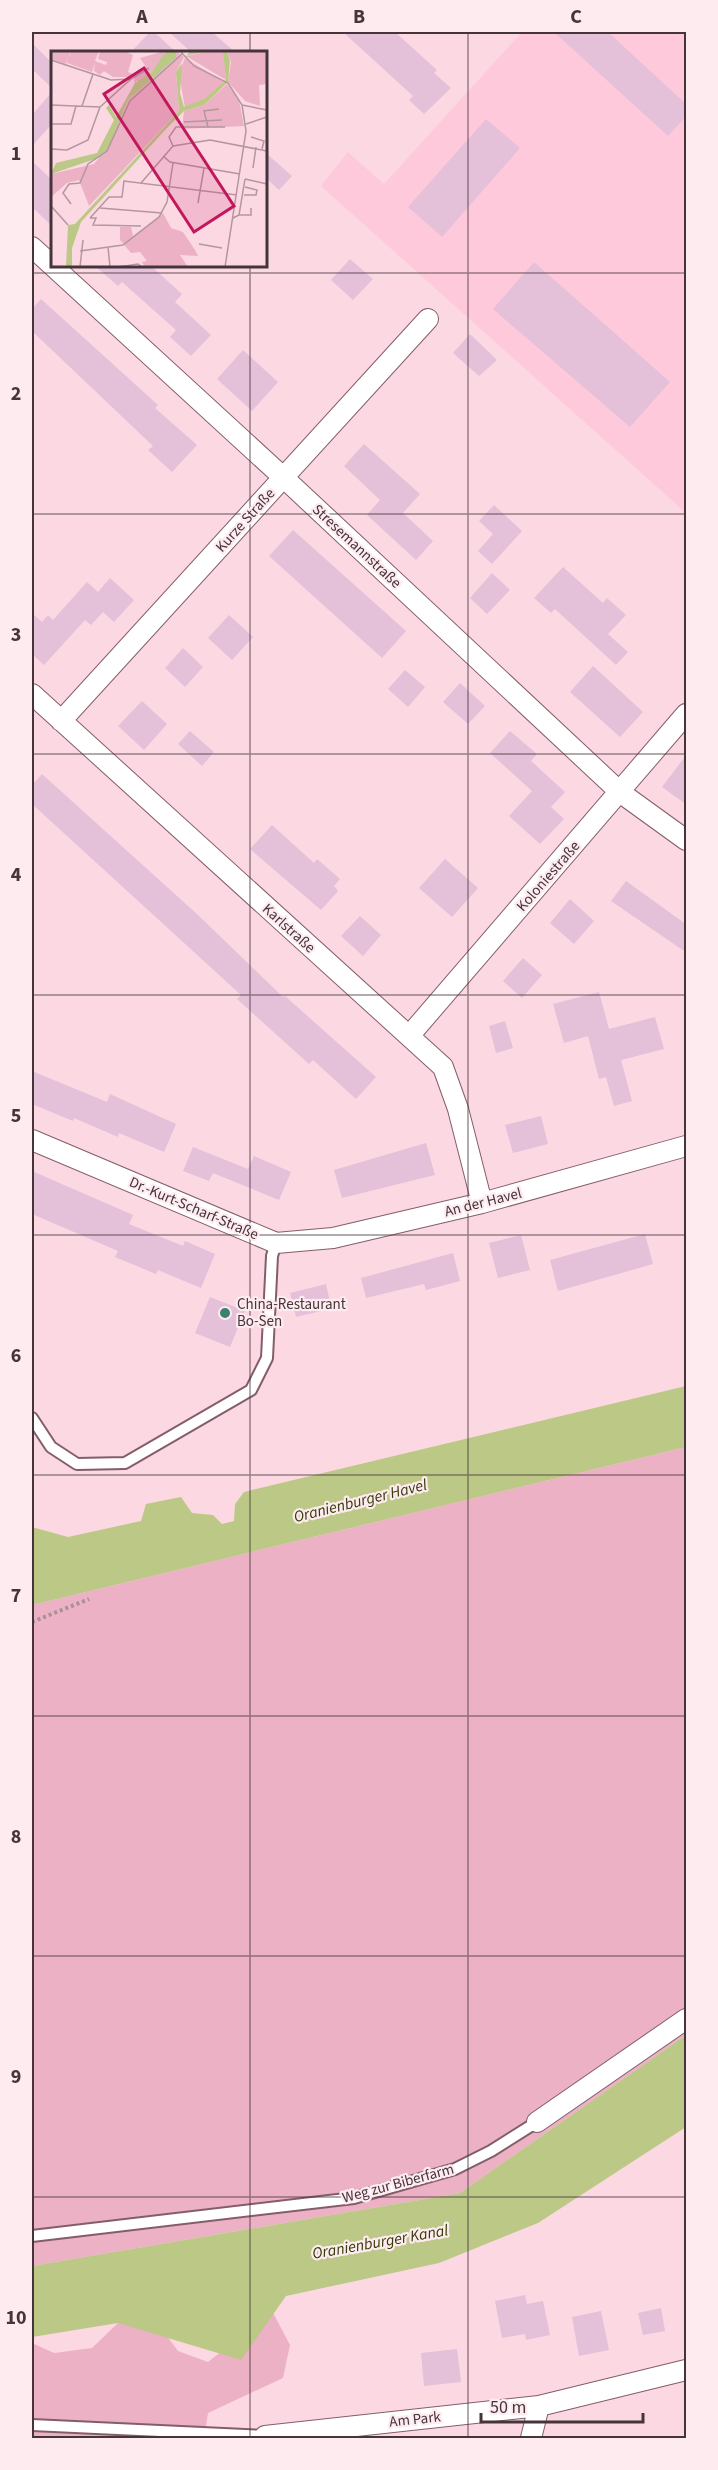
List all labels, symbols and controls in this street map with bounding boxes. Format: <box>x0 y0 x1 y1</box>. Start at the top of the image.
text: A <box>135 3 148 31</box>
text: B <box>353 3 365 31</box>
text: C <box>570 3 582 31</box>
inset map <box>51 51 267 267</box>
text: 1 <box>11 140 21 168</box>
text: 2 <box>11 380 21 408</box>
street label: Kurze Straße <box>211 484 280 557</box>
street label: Stresemannstraße <box>307 500 406 593</box>
text: 3 <box>11 621 21 649</box>
street label: Koloniestraße <box>512 836 585 916</box>
text: 4 <box>11 861 22 889</box>
street label: Karlstraße <box>258 899 320 958</box>
text: 5 <box>11 1102 21 1130</box>
street label: Dr.-Kurt-Scharf-Straße <box>126 1172 262 1245</box>
street label: An der Havel <box>442 1183 524 1222</box>
place label: China-Restaurant Bo-Sen <box>237 1294 346 1332</box>
marker: China-Restaurant Bo-Sen <box>218 1306 232 1320</box>
text: 6 <box>11 1342 21 1370</box>
water label: Oranienburger Havel <box>291 1474 429 1528</box>
text: 7 <box>11 1582 21 1610</box>
text: 8 <box>11 1823 21 1851</box>
text: 9 <box>11 2063 21 2091</box>
street label: Weg zur Biberfarm <box>340 2158 456 2209</box>
water label: Oranienburger Kanal <box>310 2219 450 2265</box>
text: 10 <box>5 2304 27 2332</box>
scale bar <box>481 2386 643 2424</box>
text: 50 m <box>490 2395 526 2420</box>
street label: Am Park <box>388 2406 442 2433</box>

